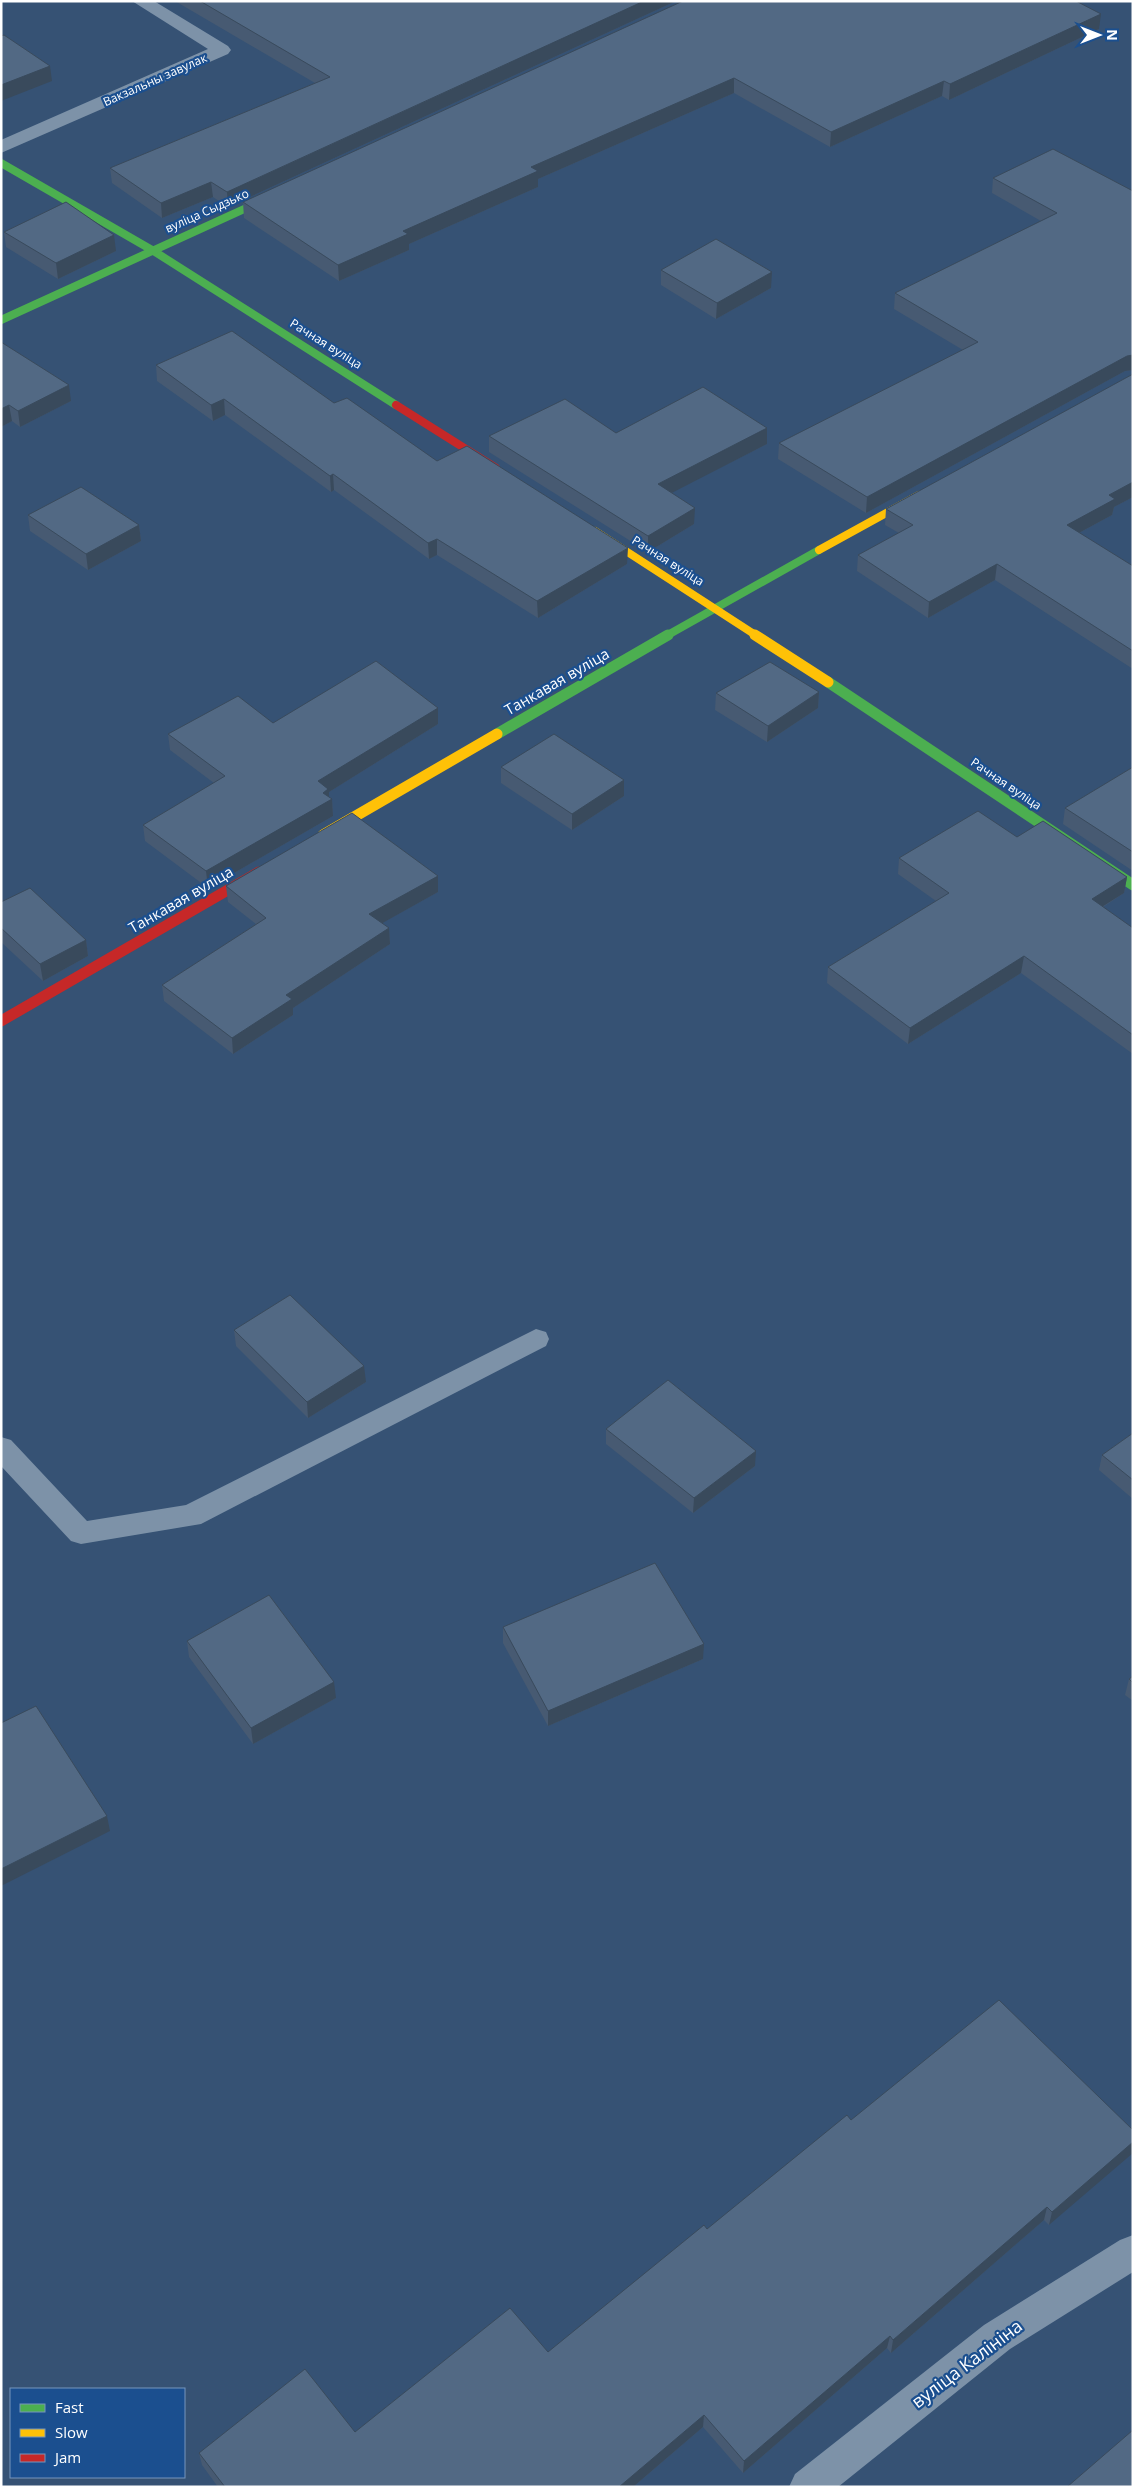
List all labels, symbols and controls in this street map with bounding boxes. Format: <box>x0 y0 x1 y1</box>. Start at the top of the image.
north arrow <box>1074 10 1124 60</box>
text: N <box>1103 29 1122 41</box>
street label: Вакзальны завулак <box>100 49 210 110</box>
street label: вуліца Сыдзько <box>162 184 251 237</box>
street label: Рачная вуліца <box>287 315 366 373</box>
street label: Рачная вуліца <box>629 532 708 590</box>
street label: Танкавая вуліца <box>501 643 612 719</box>
street label: Рачная вуліца <box>967 754 1045 814</box>
street label: Танкавая вуліца <box>125 861 236 937</box>
street label: вуліца Калініна <box>906 2314 1027 2413</box>
legend <box>10 2388 185 2478</box>
text: Fast <box>55 2397 84 2417</box>
text: Slow <box>55 2422 88 2442</box>
text: Jam <box>53 2447 81 2467</box>

